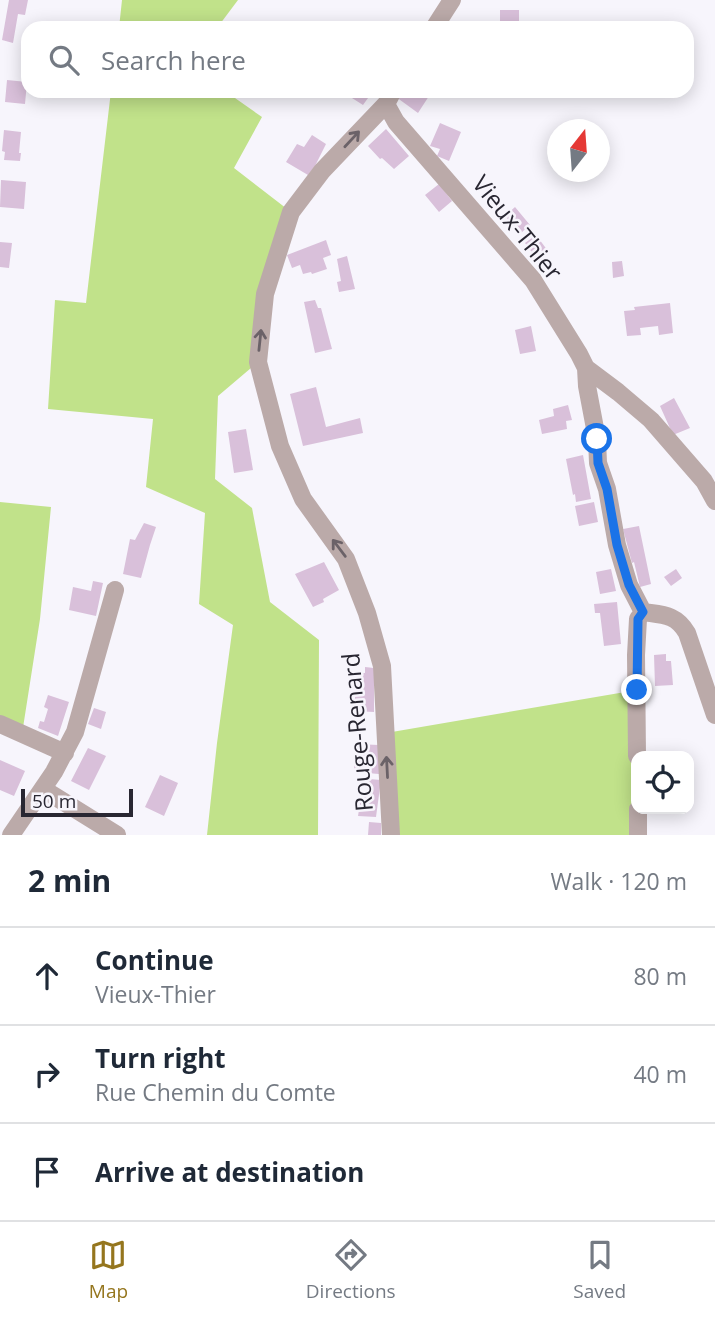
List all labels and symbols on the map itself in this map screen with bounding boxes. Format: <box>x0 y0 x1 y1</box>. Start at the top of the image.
north arrow <box>547 119 610 182</box>
one-way arrow <box>344 131 361 148</box>
street label: Vieux-Thier <box>466 168 571 287</box>
one-way arrow <box>254 329 267 351</box>
route start <box>581 423 612 454</box>
one-way arrow <box>331 539 346 558</box>
street label: Rouge-Renard <box>333 651 380 813</box>
route end <box>621 674 652 705</box>
one-way arrow <box>381 756 394 779</box>
scale bar <box>21 786 133 818</box>

